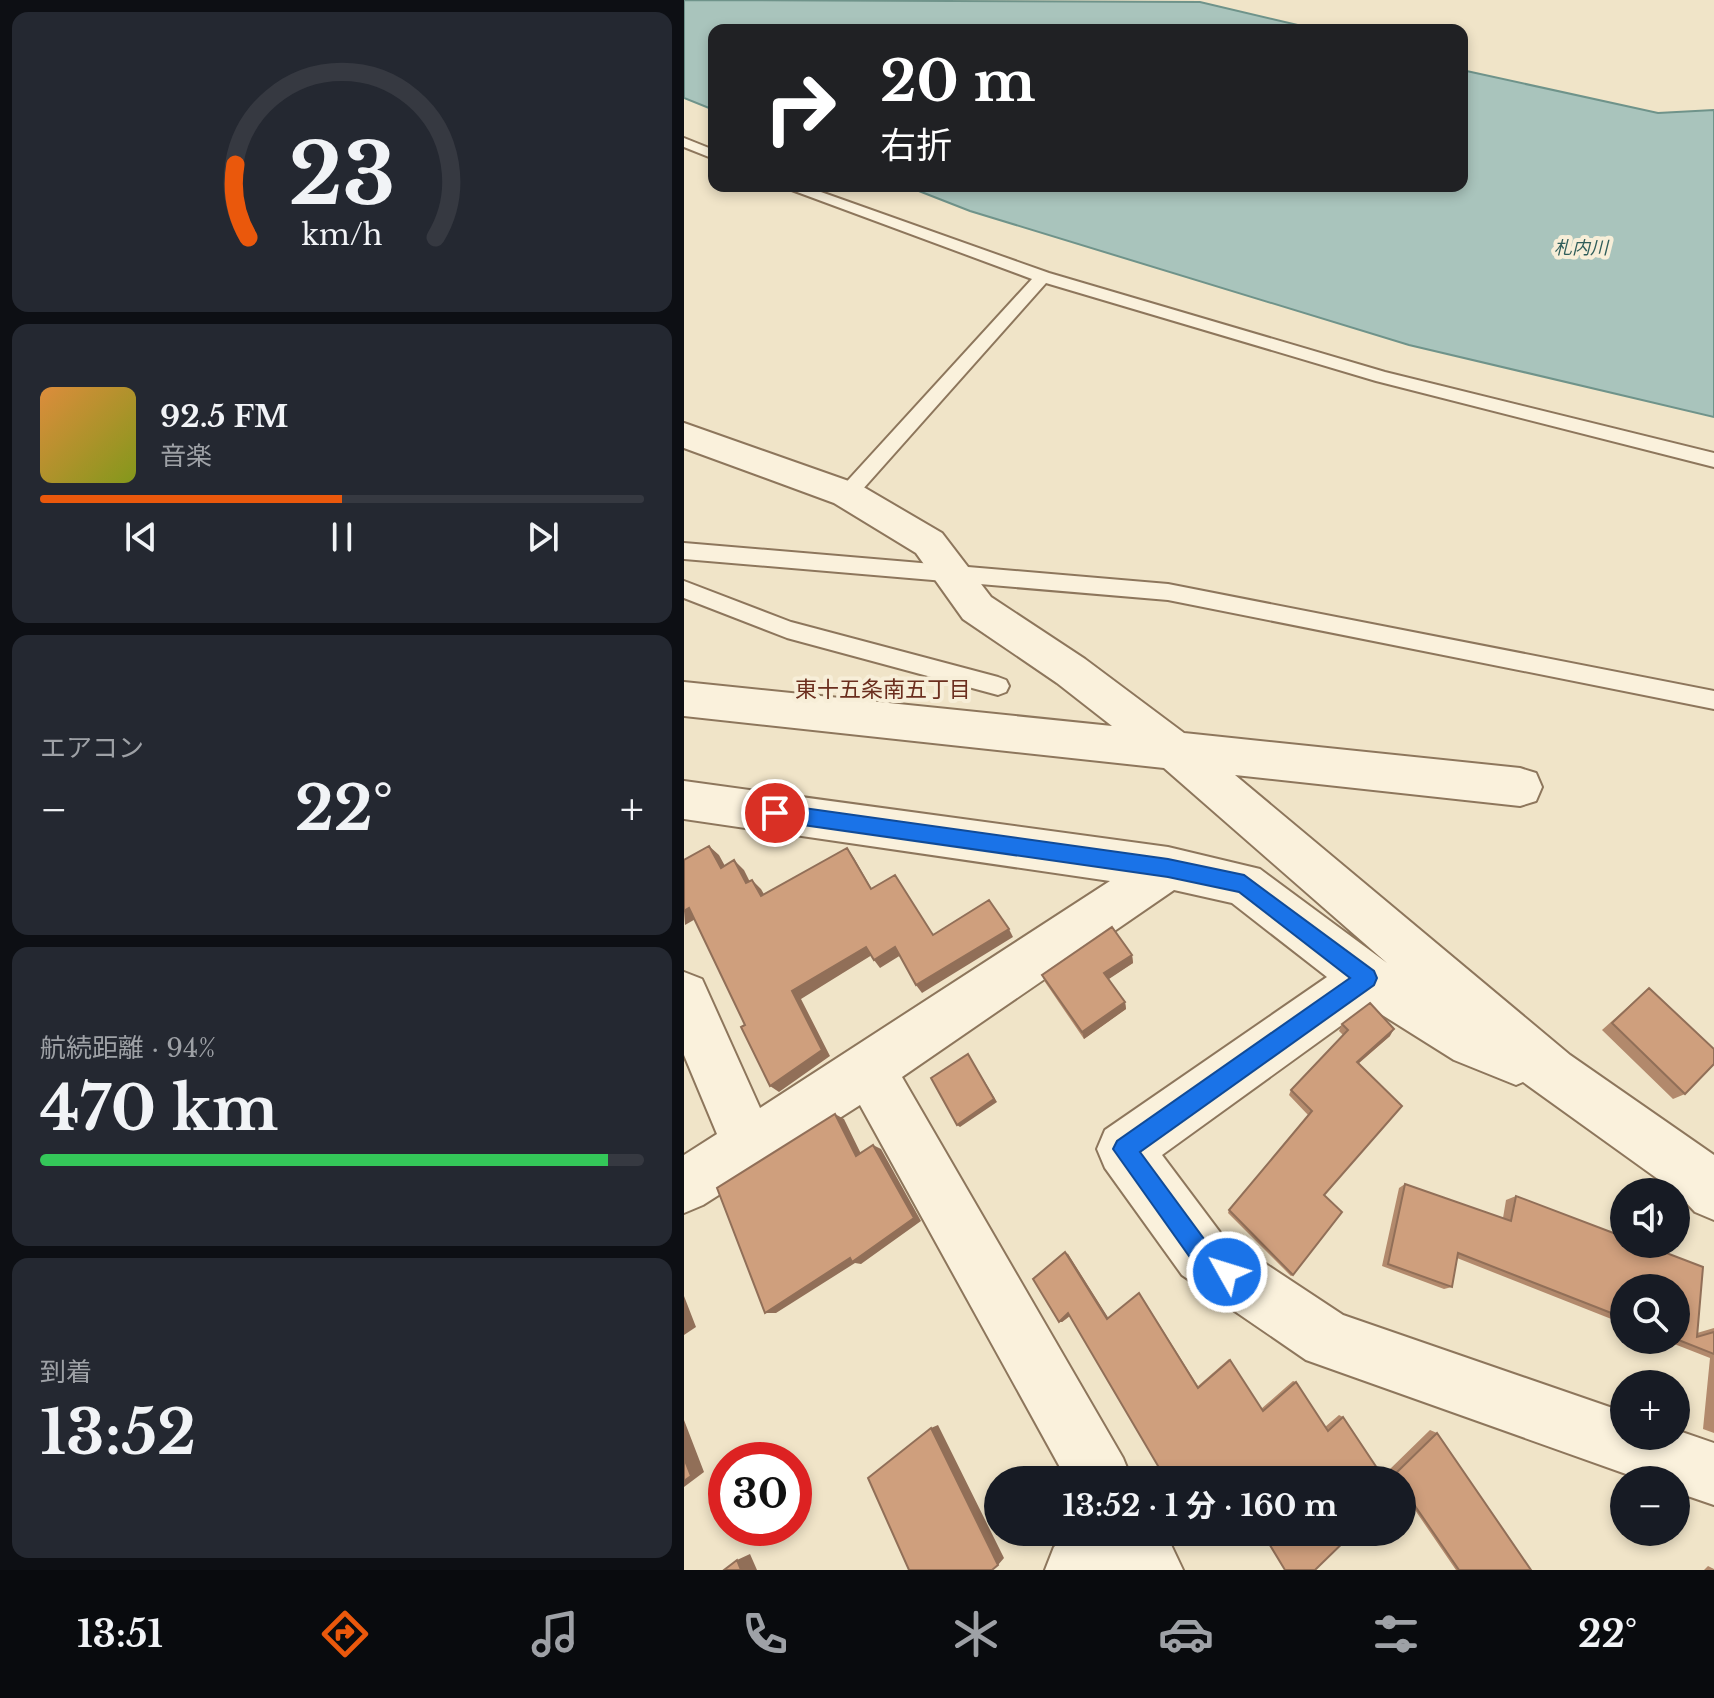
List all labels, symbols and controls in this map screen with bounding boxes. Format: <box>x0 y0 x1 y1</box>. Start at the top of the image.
text: 20 m <box>880 47 1036 116</box>
icon: right <box>748 56 852 160</box>
text: 23 <box>288 122 396 225</box>
text: 右折 <box>880 123 952 168</box>
text: km/h <box>301 217 383 253</box>
water label: 札内川 <box>1554 237 1610 259</box>
text: 92.5 FM <box>160 398 288 435</box>
text: 音楽 <box>160 440 212 472</box>
icon: previous <box>119 515 163 559</box>
icon: pause <box>320 515 364 559</box>
icon: next <box>521 515 565 559</box>
district label: 東十五条南五丁目 <box>795 676 971 703</box>
text: エアコン <box>40 732 144 764</box>
text: 22° <box>295 772 393 846</box>
pin <box>741 779 809 847</box>
text: − <box>40 782 68 837</box>
text: + <box>620 782 644 837</box>
icon: arrive <box>753 791 797 835</box>
text: 航続距離 · 94% <box>40 1032 216 1064</box>
text: 470 km <box>40 1072 278 1146</box>
map controls <box>1610 1178 1690 1546</box>
button: sound <box>1610 1178 1690 1258</box>
position arrow <box>1185 1230 1269 1314</box>
button: search <box>1610 1274 1690 1354</box>
text: 到着 <box>40 1356 92 1388</box>
button: + <box>1610 1370 1690 1450</box>
text: 13:52 <box>40 1396 196 1470</box>
speed limit sign: 30 <box>708 1442 812 1546</box>
button: − <box>1610 1466 1690 1546</box>
text: 13:52 · 1 分 · 160 m <box>1062 1487 1338 1524</box>
icon: directions <box>317 1606 373 1662</box>
icon: music <box>527 1606 583 1662</box>
icon: phone <box>737 1606 793 1662</box>
icon: climate <box>948 1606 1004 1662</box>
icon: car <box>1158 1606 1214 1662</box>
icon: filters <box>1368 1606 1424 1662</box>
text: 13:51 <box>77 1612 163 1657</box>
text: 22° <box>1578 1612 1637 1657</box>

